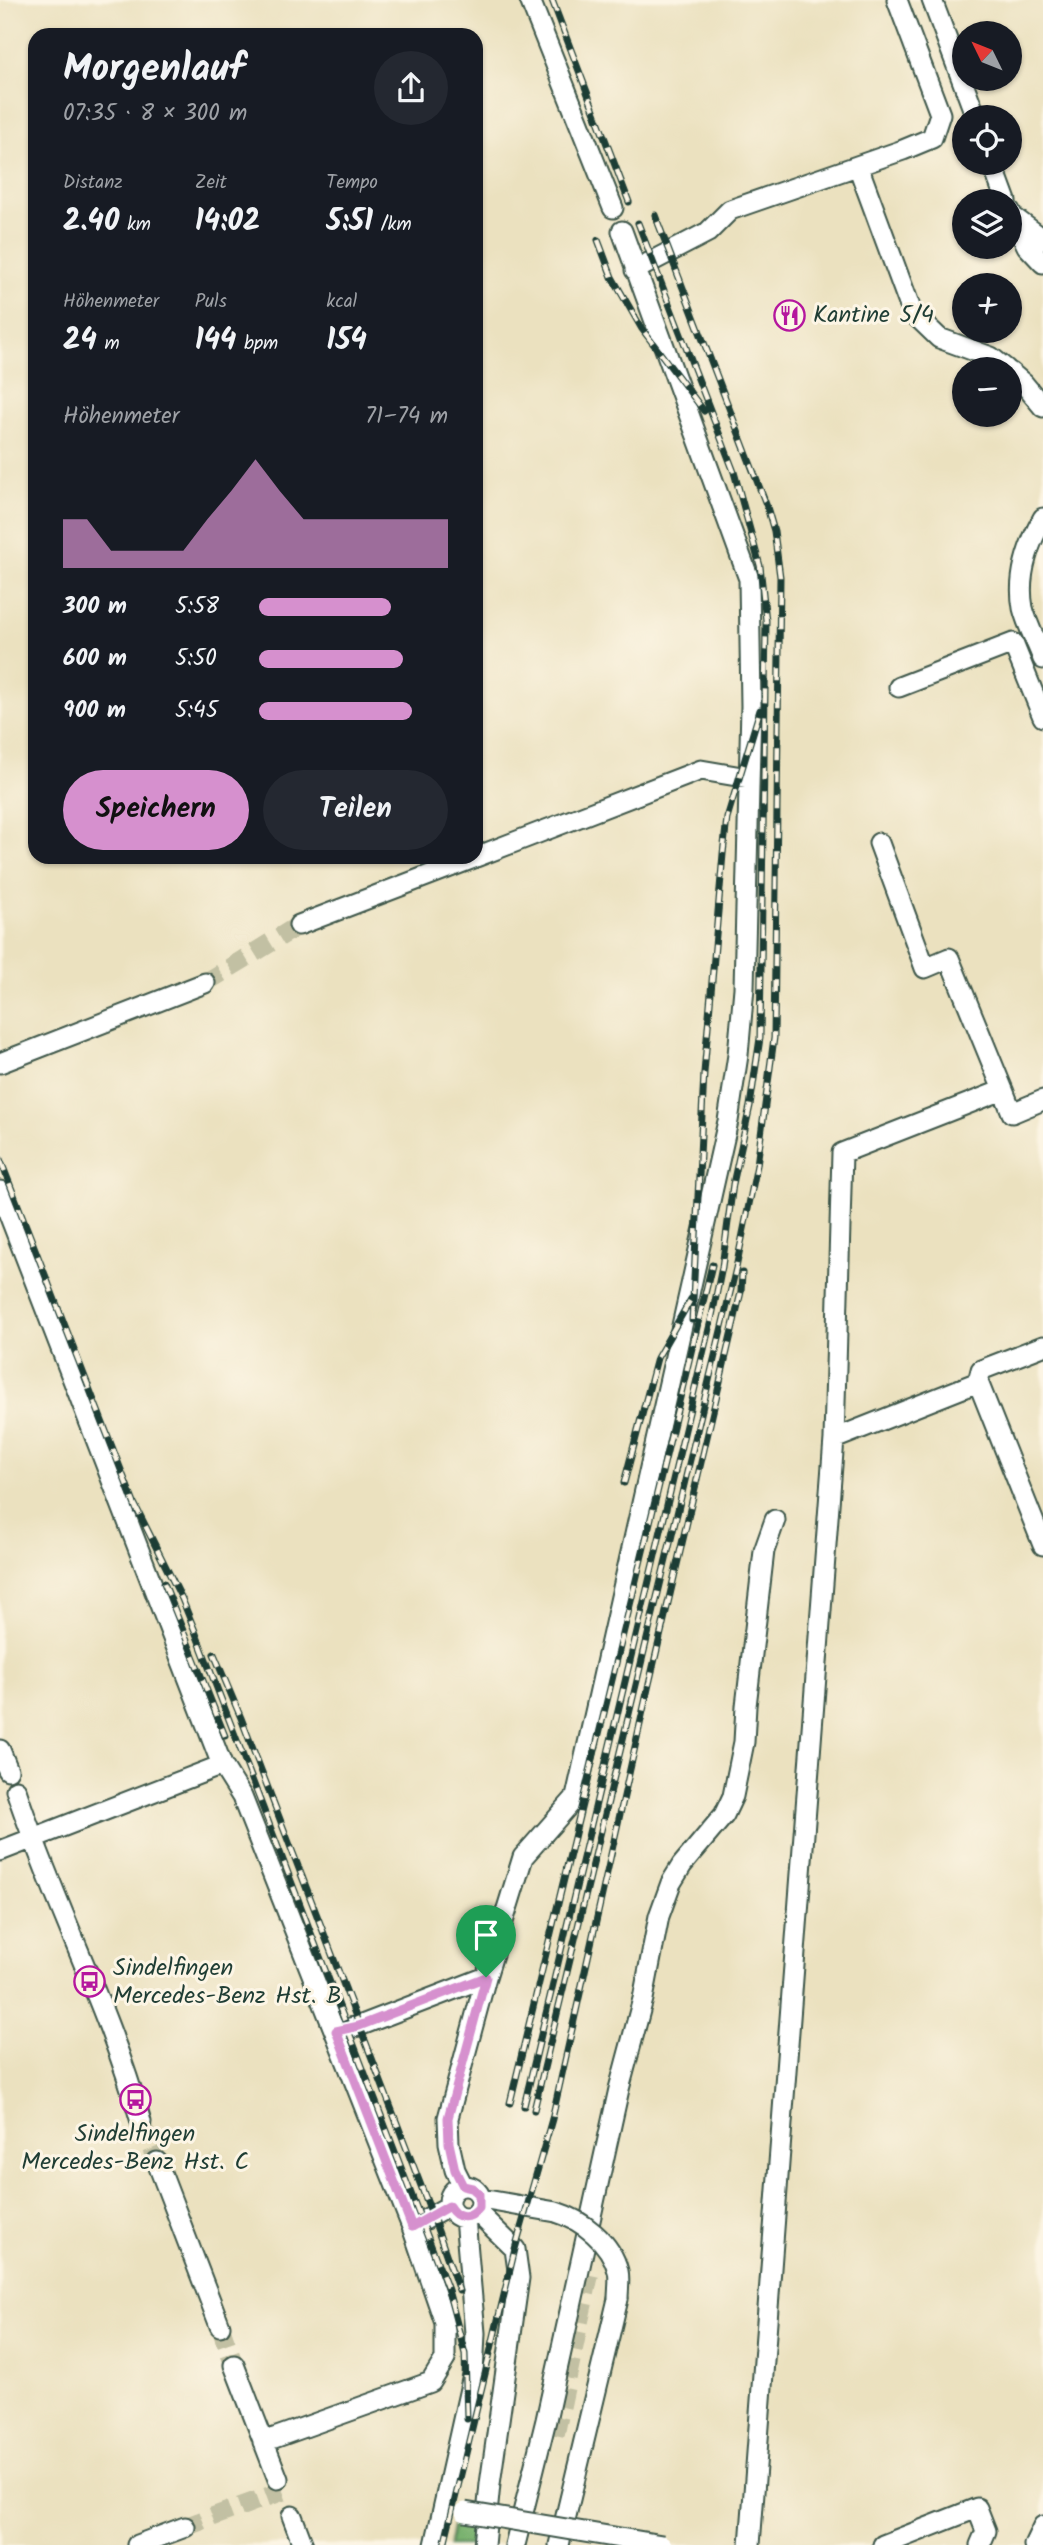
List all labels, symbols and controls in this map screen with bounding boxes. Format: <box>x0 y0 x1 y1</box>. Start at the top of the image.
north arrow <box>952 21 1022 91</box>
map controls <box>952 21 1022 427</box>
text: Morgenlauf <box>63 40 245 100</box>
button: share <box>374 51 448 125</box>
text: 07:35 · 8 × 300 m <box>63 96 247 132</box>
button: locate <box>952 105 1022 175</box>
text: Distanz <box>63 168 123 198</box>
text: Zeit <box>195 168 227 198</box>
text: Tempo <box>326 168 378 198</box>
button: layers <box>952 189 1022 259</box>
text: 2.40 <box>63 198 119 246</box>
text: 14:02 <box>195 198 260 246</box>
text: 5:51 <box>326 198 373 246</box>
text: km <box>119 210 151 240</box>
text: /km <box>373 210 412 240</box>
button: + <box>952 273 1022 343</box>
text: Höhenmeter <box>63 287 159 317</box>
text: Puls <box>195 287 227 317</box>
text: kcal <box>326 287 357 317</box>
place label: Kantine 5/4 <box>813 296 934 335</box>
restaurant icon: Kantine 5/4 <box>773 298 807 332</box>
text: 24 <box>63 317 97 365</box>
text: 144 <box>195 317 236 365</box>
text: 154 <box>326 317 367 365</box>
text: m <box>97 329 120 359</box>
text: bpm <box>236 329 278 359</box>
button: − <box>952 357 1022 427</box>
text: Höhenmeter <box>63 399 179 435</box>
text: 71–74 m <box>365 399 448 435</box>
text: 300 m <box>63 589 127 625</box>
text: 5:58 <box>175 589 219 625</box>
text: 600 m <box>63 641 127 677</box>
text: 5:50 <box>175 641 217 677</box>
text: 900 m <box>63 693 126 729</box>
text: 5:45 <box>175 693 218 729</box>
button: Speichern <box>63 770 249 850</box>
button: Teilen <box>263 770 448 850</box>
pin <box>456 1905 516 1977</box>
icon: arrive <box>467 1916 505 1954</box>
place label: Sindelfingen Mercedes-Benz Hst. B <box>113 1949 341 2016</box>
bus stop icon: Sindelfingen Mercedes-Benz Hst. B <box>73 1965 107 1999</box>
bus stop icon: Sindelfingen Mercedes-Benz Hst. C <box>118 2083 152 2117</box>
place label: Sindelfingen Mercedes-Benz Hst. C <box>21 2115 249 2182</box>

